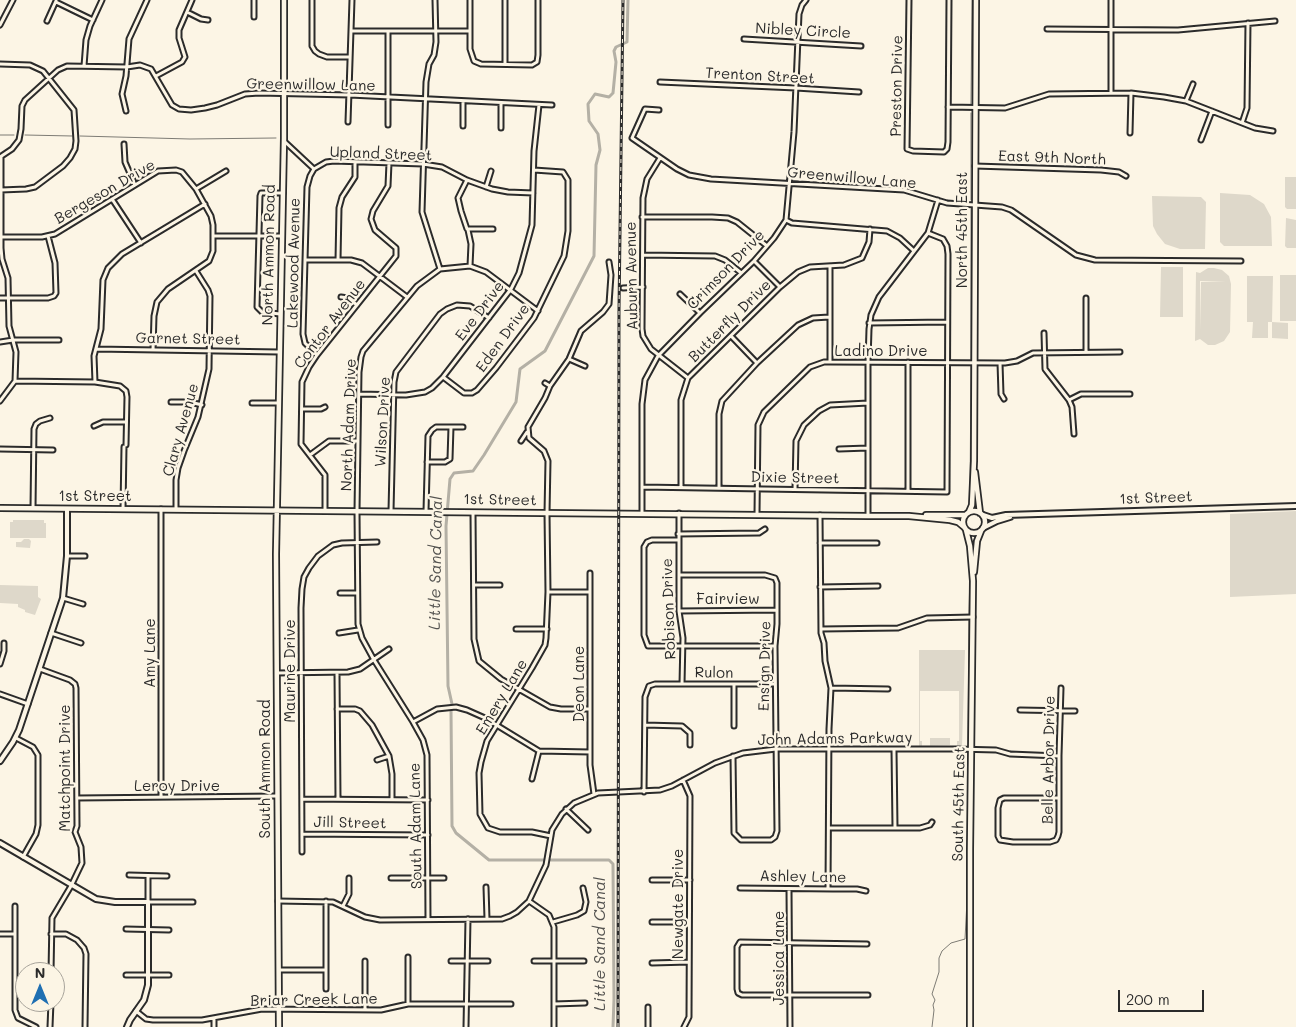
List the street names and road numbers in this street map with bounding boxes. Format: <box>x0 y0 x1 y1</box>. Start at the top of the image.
street label: Nibley Circle <box>755 20 851 42</box>
street label: Preston Drive <box>887 35 907 137</box>
street label: Trenton Street <box>705 64 815 88</box>
street label: Greenwillow Lane <box>246 75 376 95</box>
street label: Upland Street <box>329 143 433 165</box>
street label: East 9th North <box>998 147 1106 169</box>
street label: Bergeson Drive <box>52 156 158 228</box>
street label: Greenwillow Lane <box>787 163 917 193</box>
street label: North 45th East <box>953 172 971 288</box>
street label: North Ammon Road <box>259 184 279 326</box>
street label: Lakewood Avenue <box>284 198 304 328</box>
street label: Auburn Avenue <box>622 221 642 331</box>
street label: Crimson Drive <box>683 226 769 314</box>
street label: Contor Avenue <box>290 276 370 372</box>
street label: Butterfly Drive <box>685 276 775 366</box>
street label: Eve Drive <box>452 278 508 344</box>
street label: Eden Drive <box>472 300 534 376</box>
street label: Garnet Street <box>135 329 241 349</box>
street label: Ladino Drive <box>835 342 927 360</box>
street label: North Adam Drive <box>338 358 360 492</box>
street label: Wilson Drive <box>372 376 394 468</box>
street label: Clary Avenue <box>159 381 203 479</box>
street label: Dixie Street <box>750 468 840 488</box>
street label: 1st Street <box>58 487 132 505</box>
street label: 1st Street <box>1119 488 1193 508</box>
street label: 1st Street <box>463 490 537 510</box>
street label: Robison Drive <box>658 558 680 660</box>
street label: Fairview <box>696 590 760 608</box>
street label: Amy Lane <box>141 618 159 688</box>
street label: Maurine Drive <box>281 619 299 723</box>
street label: Ensign Drive <box>755 621 775 711</box>
street label: Deon Lane <box>570 646 588 722</box>
street label: Emery Lane <box>472 656 532 738</box>
street label: Rulon <box>694 664 734 682</box>
street label: Belle Arbor Drive <box>1039 696 1059 824</box>
street label: South Ammon Road <box>256 699 274 839</box>
street label: Matchpoint Drive <box>56 704 74 832</box>
street label: John Adams Parkway <box>757 729 913 749</box>
street label: South 45th East <box>949 747 969 861</box>
street label: South Adam Lane <box>406 763 426 889</box>
street label: Leroy Drive <box>134 777 220 795</box>
street label: Jill Street <box>313 813 387 833</box>
street label: Newgate Drive <box>669 849 687 959</box>
street label: Ashley Lane <box>760 867 846 887</box>
street label: Jessica Lane <box>770 911 788 1005</box>
street label: Briar Creek Lane <box>250 990 378 1010</box>

